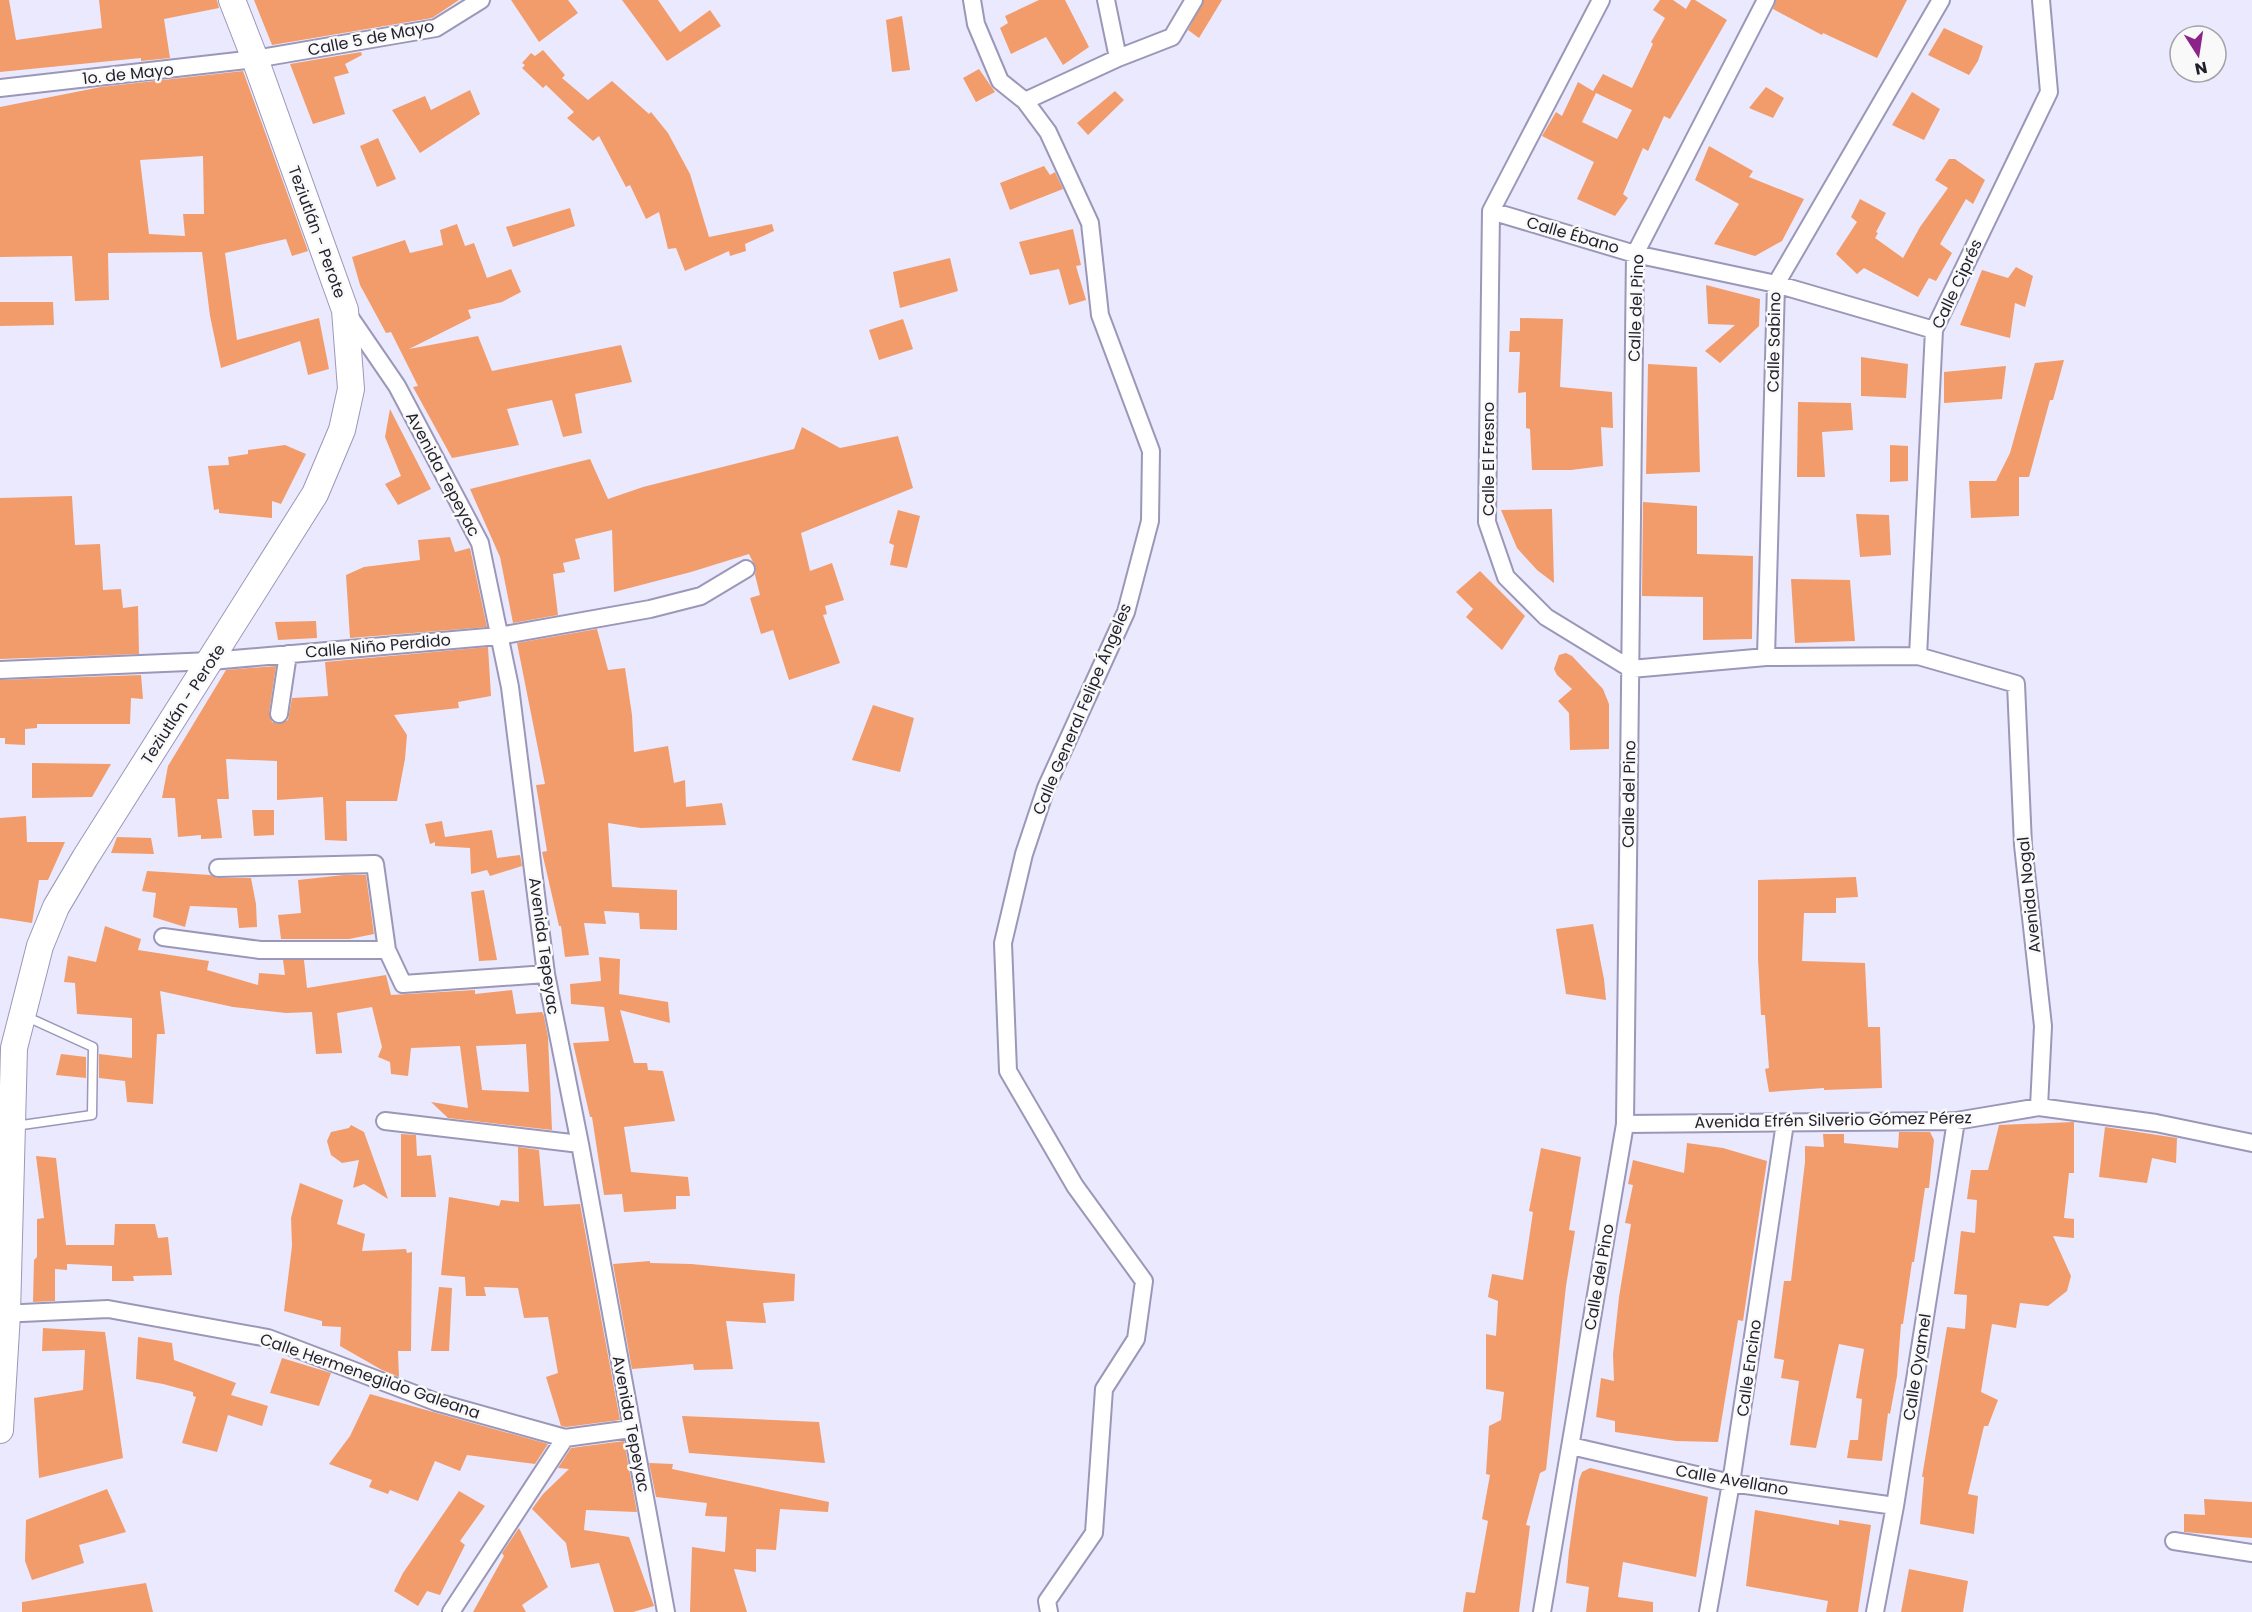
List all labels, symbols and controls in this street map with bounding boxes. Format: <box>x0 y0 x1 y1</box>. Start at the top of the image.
street label: Calle 5 de Mayo <box>306 14 436 62</box>
north arrow <box>2168 24 2228 84</box>
text: N <box>2193 56 2209 81</box>
street label: 1o. de Mayo <box>81 58 175 90</box>
street label: Teziutlán - Perote <box>282 163 352 301</box>
street label: Calle Ébano <box>1524 211 1622 259</box>
street label: Calle Ciprés <box>1926 235 1988 333</box>
street label: Calle del Pino <box>1623 254 1649 362</box>
street label: Calle Sabino <box>1762 291 1786 393</box>
street label: Calle El Fresno <box>1477 402 1500 516</box>
street label: Avenida Tepeyac <box>400 407 486 541</box>
street label: Calle General Felipe Ángeles <box>1027 600 1137 818</box>
street label: Calle Niño Perdido <box>304 628 452 664</box>
street label: Teziutlán - Perote <box>135 639 231 769</box>
street label: Calle del Pino <box>1617 740 1641 848</box>
street label: Avenida Nogal <box>2011 836 2047 954</box>
street label: Avenida Tepeyac <box>523 876 565 1017</box>
street label: Avenida Efrén Silverio Gómez Pérez <box>1694 1106 1972 1134</box>
street label: Calle del Pino <box>1578 1222 1620 1332</box>
street label: Calle Oyamel <box>1897 1312 1937 1422</box>
street label: Calle Encino <box>1731 1318 1767 1418</box>
street label: Calle Hermenegildo Galeana <box>257 1327 483 1425</box>
street label: Avenida Tepeyac <box>606 1354 656 1495</box>
street label: Calle Avellano <box>1674 1459 1790 1501</box>

